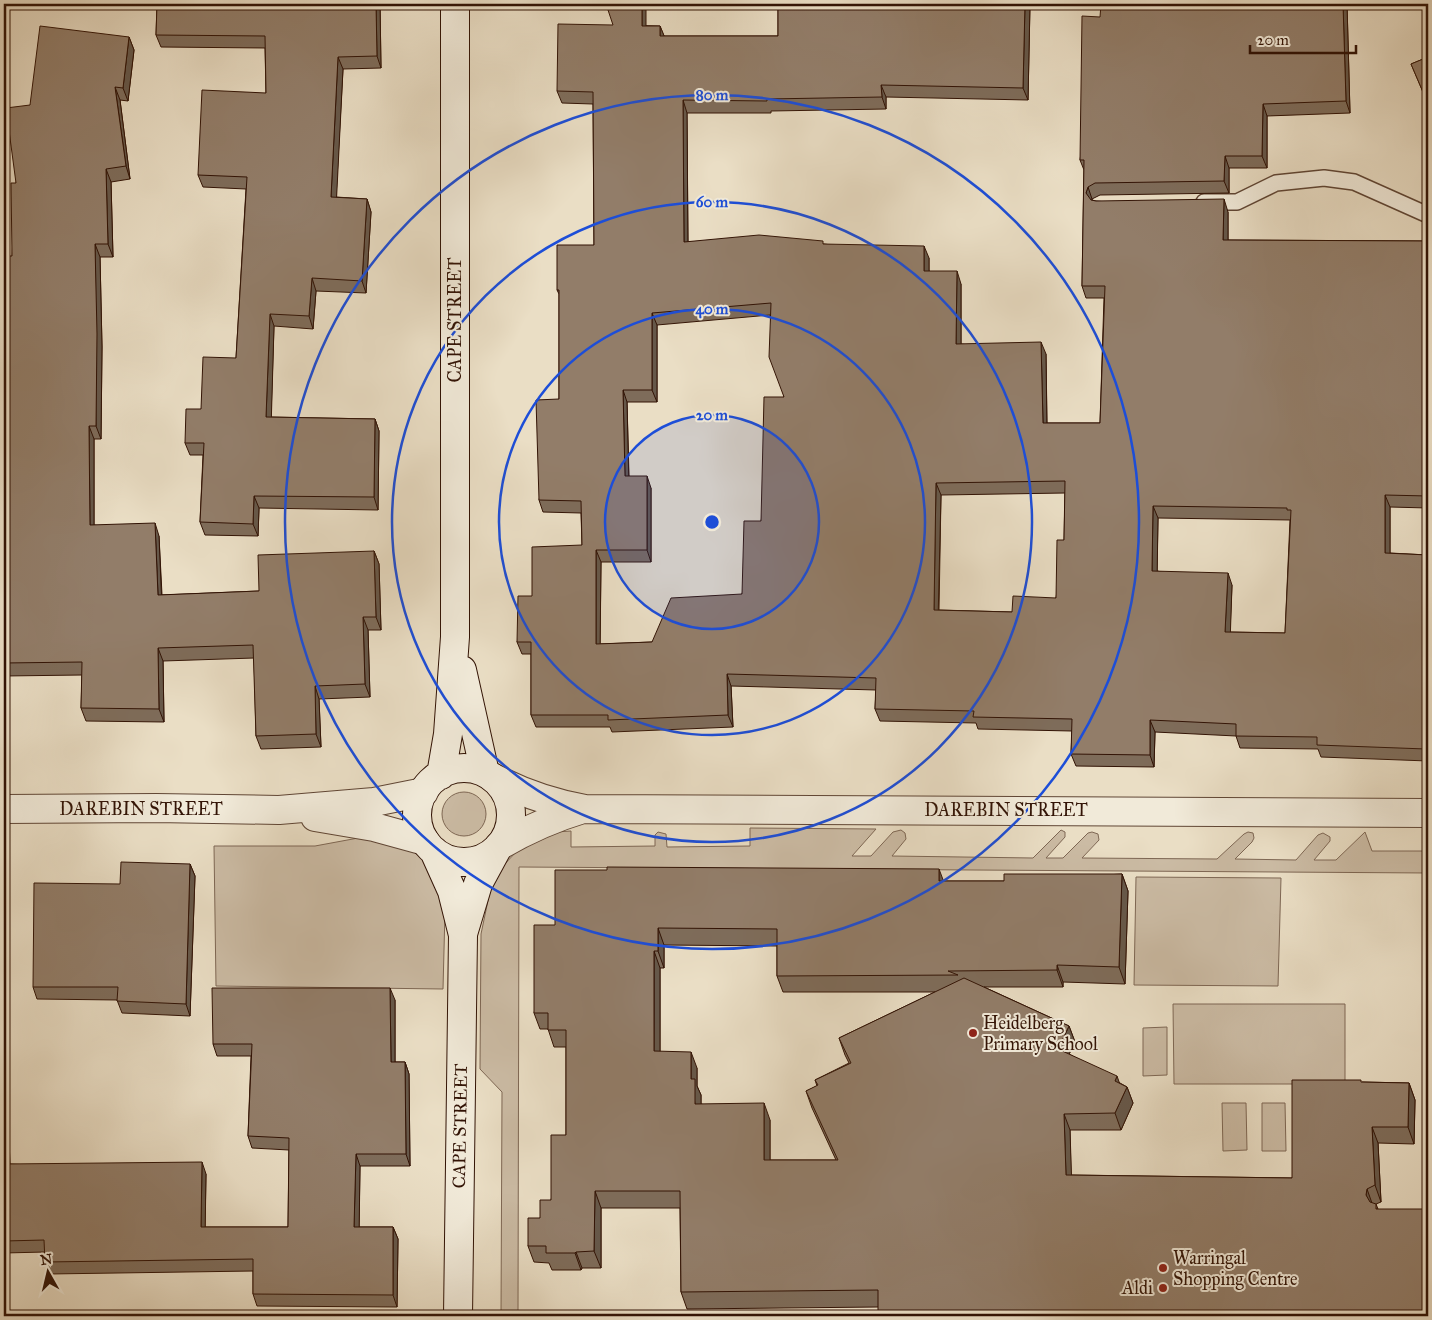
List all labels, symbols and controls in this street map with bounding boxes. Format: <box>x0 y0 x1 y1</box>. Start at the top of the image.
scale bar <box>1250 22 1356 54</box>
text: 20 m <box>1257 31 1289 49</box>
text: 80 m <box>696 86 729 104</box>
text: 60 m <box>696 193 729 211</box>
street label: CAPE STREET <box>444 258 466 382</box>
text: 40 m <box>696 300 729 319</box>
text: 20 m <box>696 406 728 424</box>
centre of rings <box>703 513 721 531</box>
street label: DAREBIN STREET <box>59 798 223 820</box>
street label: DAREBIN STREET <box>924 799 1088 821</box>
place label: Heidelberg Primary School <box>983 1012 1098 1055</box>
marker: Heidelberg Primary School <box>967 1027 979 1039</box>
street label: CAPE STREET <box>448 1063 472 1189</box>
place label: Warringal Shopping Centre <box>1173 1247 1297 1291</box>
north arrow <box>22 1248 72 1298</box>
text: N <box>39 1250 53 1269</box>
marker: Warringal Shopping Centre <box>1157 1262 1169 1274</box>
place label: Aldi <box>1121 1277 1153 1299</box>
marker: Aldi <box>1157 1282 1169 1294</box>

